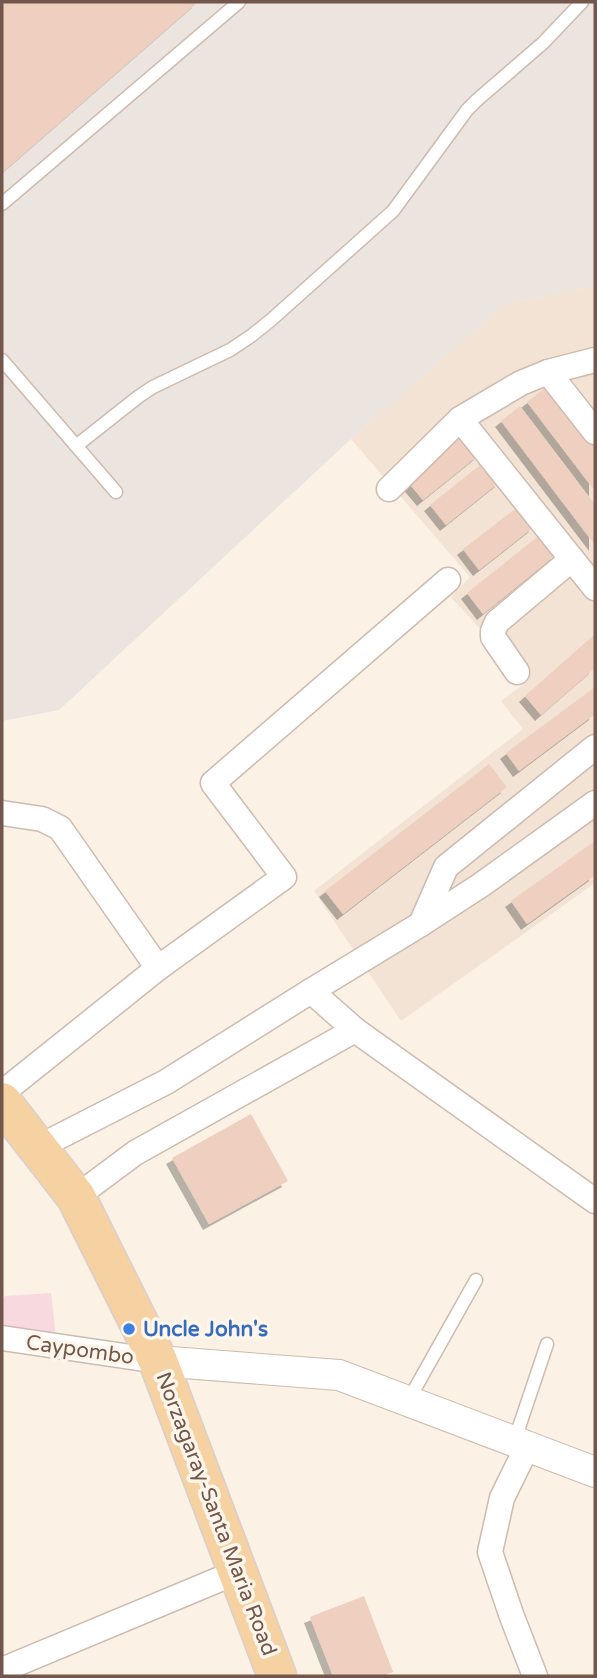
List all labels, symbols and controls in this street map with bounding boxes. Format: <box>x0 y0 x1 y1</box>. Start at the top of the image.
place label: Uncle John's <box>143 1317 268 1342</box>
marker: Uncle John's <box>121 1321 137 1337</box>
street label: Caypombo <box>24 1330 136 1370</box>
street label: Norzagaray-Santa Maria Road <box>150 1369 282 1659</box>

